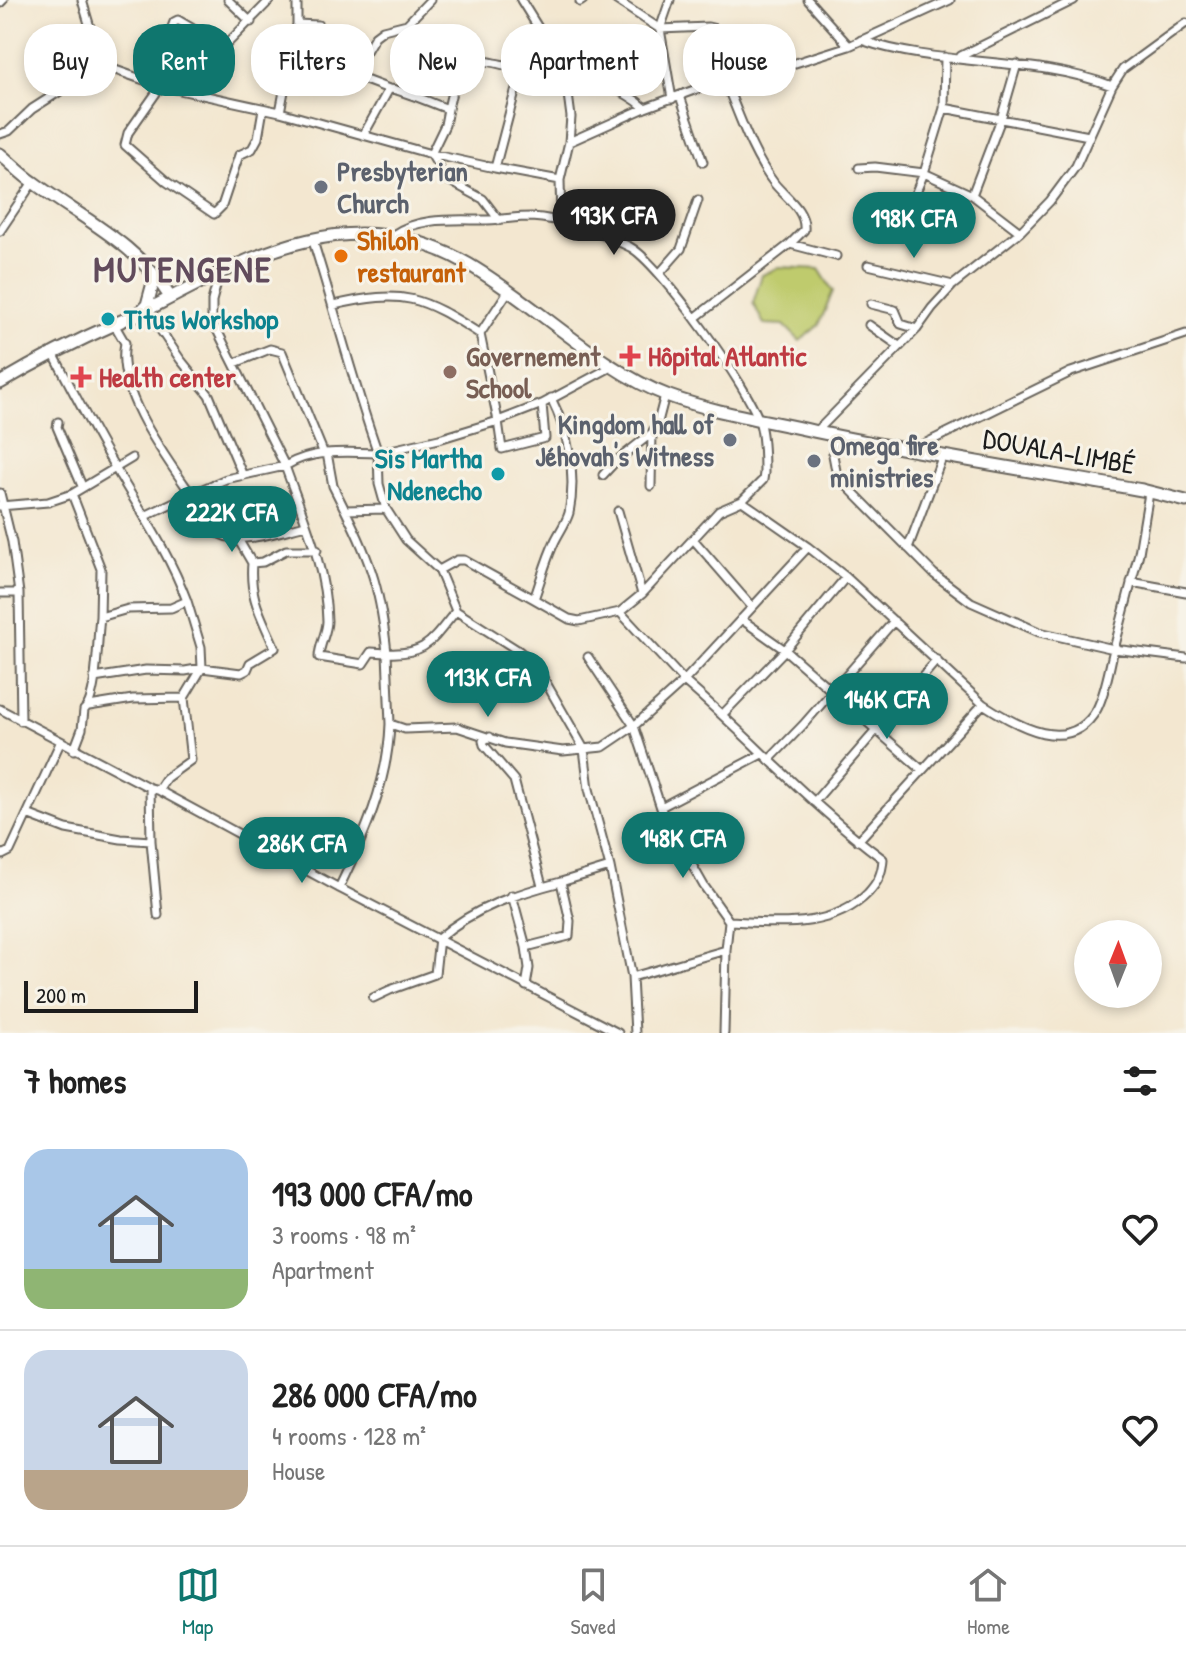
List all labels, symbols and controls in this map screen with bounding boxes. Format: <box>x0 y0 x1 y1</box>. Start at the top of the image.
chip: Buy <box>24 24 117 96</box>
chip: Rent <box>133 24 235 96</box>
chip: Filters <box>251 24 374 96</box>
chip: New <box>390 24 485 96</box>
chip: Apartment <box>501 24 667 96</box>
chip: House <box>683 24 796 96</box>
place label: Presbyterian Church <box>337 152 468 222</box>
marker: Presbyterian Church <box>312 178 330 196</box>
pin: 193K CFA <box>531 189 697 257</box>
pin: 198K CFA <box>831 192 997 260</box>
text: 193K CFA <box>571 197 657 232</box>
text: 198K CFA <box>871 200 957 235</box>
place label: Shiloh restaurant <box>357 221 467 291</box>
district label: MUTENGENE <box>93 244 273 293</box>
marker: Shiloh restaurant <box>332 247 350 265</box>
place label: Titus Workshop <box>123 300 279 339</box>
marker: Titus Workshop <box>99 310 117 328</box>
place label: Governement School <box>466 337 601 407</box>
place label: Hôpital Atlantic <box>648 337 807 376</box>
marker: Hôpital Atlantic <box>619 345 641 367</box>
place label: Health center <box>99 358 236 396</box>
marker: Governement School <box>441 363 459 381</box>
marker: Health center <box>70 366 92 388</box>
place label: Kingdom hall of Jéhovah's Witness <box>535 405 715 475</box>
street label: DOUALA-LIMBÉ <box>980 419 1138 483</box>
place label: Omega fire ministries <box>830 426 940 496</box>
marker: Kingdom hall of Jéhovah's Witness <box>721 431 739 449</box>
place label: Sis Martha Ndenecho <box>375 439 483 509</box>
marker: Omega fire ministries <box>805 452 823 470</box>
marker: Sis Martha Ndenecho <box>489 465 507 483</box>
pin: 222K CFA <box>149 486 315 554</box>
text: 222K CFA <box>186 494 278 529</box>
pin: 113K CFA <box>405 651 571 719</box>
text: 113K CFA <box>445 659 531 694</box>
pin: 146K CFA <box>804 673 970 741</box>
text: 146K CFA <box>844 681 930 716</box>
pin: 148K CFA <box>600 812 766 880</box>
pin: 286K CFA <box>219 817 385 885</box>
text: 148K CFA <box>640 820 726 855</box>
text: 286K CFA <box>257 825 347 860</box>
north arrow <box>1074 920 1162 1008</box>
map controls <box>1074 920 1162 1008</box>
scale bar <box>24 977 198 1013</box>
text: 200 m <box>36 980 86 1010</box>
text: 7 homes <box>24 1058 126 1104</box>
icon: filters <box>1118 1059 1162 1103</box>
text: 193 000 CFA/mo <box>272 1171 473 1217</box>
icon: home <box>88 1181 184 1277</box>
icon: heart <box>1118 1207 1162 1251</box>
text: 3 rooms · 98 m² <box>272 1217 416 1252</box>
text: Apartment <box>272 1252 374 1287</box>
text: 286 000 CFA/mo <box>272 1372 477 1418</box>
icon: home <box>88 1382 184 1478</box>
icon: heart <box>1118 1408 1162 1452</box>
text: 4 rooms · 128 m² <box>272 1418 426 1453</box>
text: House <box>272 1453 325 1488</box>
tab: Map <box>176 1563 220 1641</box>
tab: Saved <box>571 1563 615 1641</box>
tab: Home <box>966 1563 1010 1641</box>

